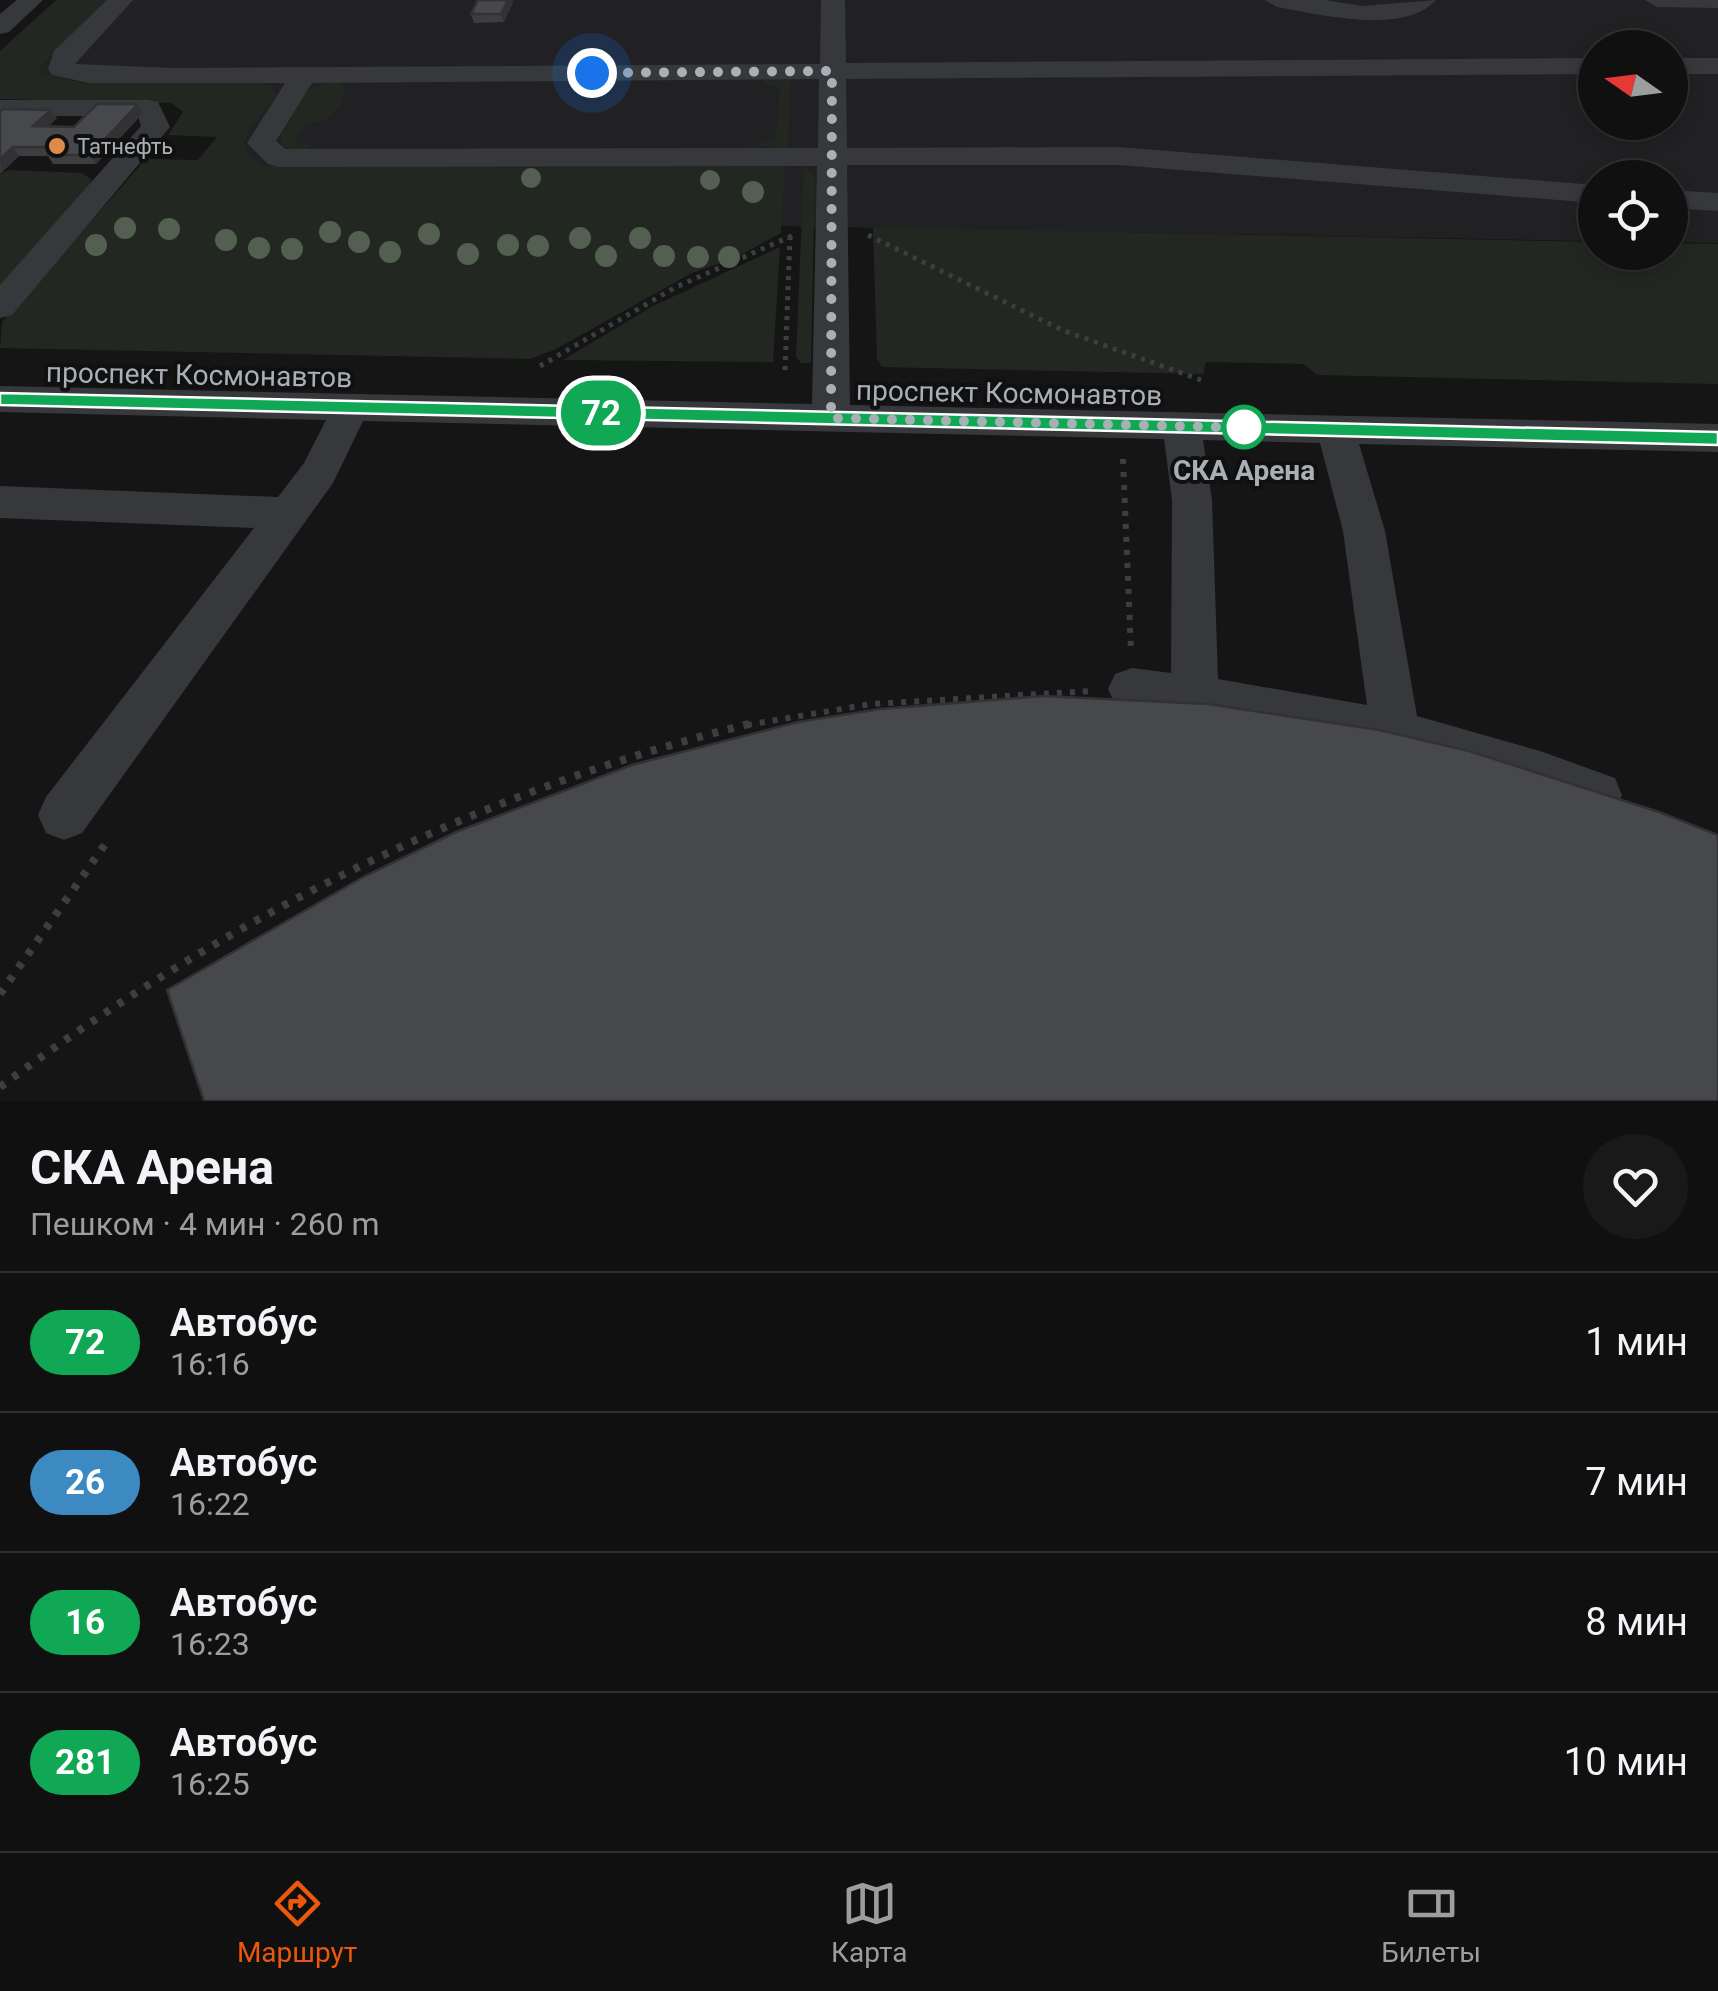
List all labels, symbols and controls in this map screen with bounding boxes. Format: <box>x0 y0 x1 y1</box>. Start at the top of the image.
north arrow <box>1578 30 1688 140</box>
map controls <box>1578 30 1688 270</box>
your location <box>567 48 617 98</box>
place label: Татнефть <box>77 134 173 159</box>
marker: Татнефть <box>46 135 68 157</box>
button: locate <box>1578 160 1688 270</box>
street label: проспект Космонавтов <box>46 356 352 394</box>
street label: проспект Космонавтов <box>856 374 1162 412</box>
line badge: 72 <box>556 380 646 446</box>
text: 72 <box>581 393 621 434</box>
marker: СКА Арена <box>1223 406 1265 448</box>
place label: СКА Арена <box>1173 454 1315 487</box>
button: heart <box>1583 1134 1688 1239</box>
text: СКА Арена <box>30 1139 274 1196</box>
text: Пешком · 4 мин · 260 m <box>30 1205 380 1243</box>
text: Автобус <box>170 1301 317 1345</box>
text: 1 мин <box>1585 1320 1688 1364</box>
text: 72 <box>65 1322 105 1363</box>
text: 16:16 <box>170 1345 250 1383</box>
text: Автобус <box>170 1441 317 1485</box>
text: 7 мин <box>1585 1460 1688 1504</box>
text: 26 <box>65 1462 105 1503</box>
text: 16:22 <box>170 1485 250 1523</box>
text: Автобус <box>170 1581 317 1625</box>
text: 8 мин <box>1585 1600 1688 1644</box>
text: 16 <box>65 1602 105 1643</box>
text: 16:23 <box>170 1625 250 1663</box>
text: Автобус <box>170 1721 317 1765</box>
text: 10 мин <box>1564 1740 1688 1784</box>
text: 281 <box>55 1742 115 1783</box>
text: 16:25 <box>170 1765 250 1803</box>
tab: Маршрут <box>237 1876 357 1969</box>
tab: Карта <box>831 1876 907 1969</box>
tab: Билеты <box>1381 1876 1481 1969</box>

